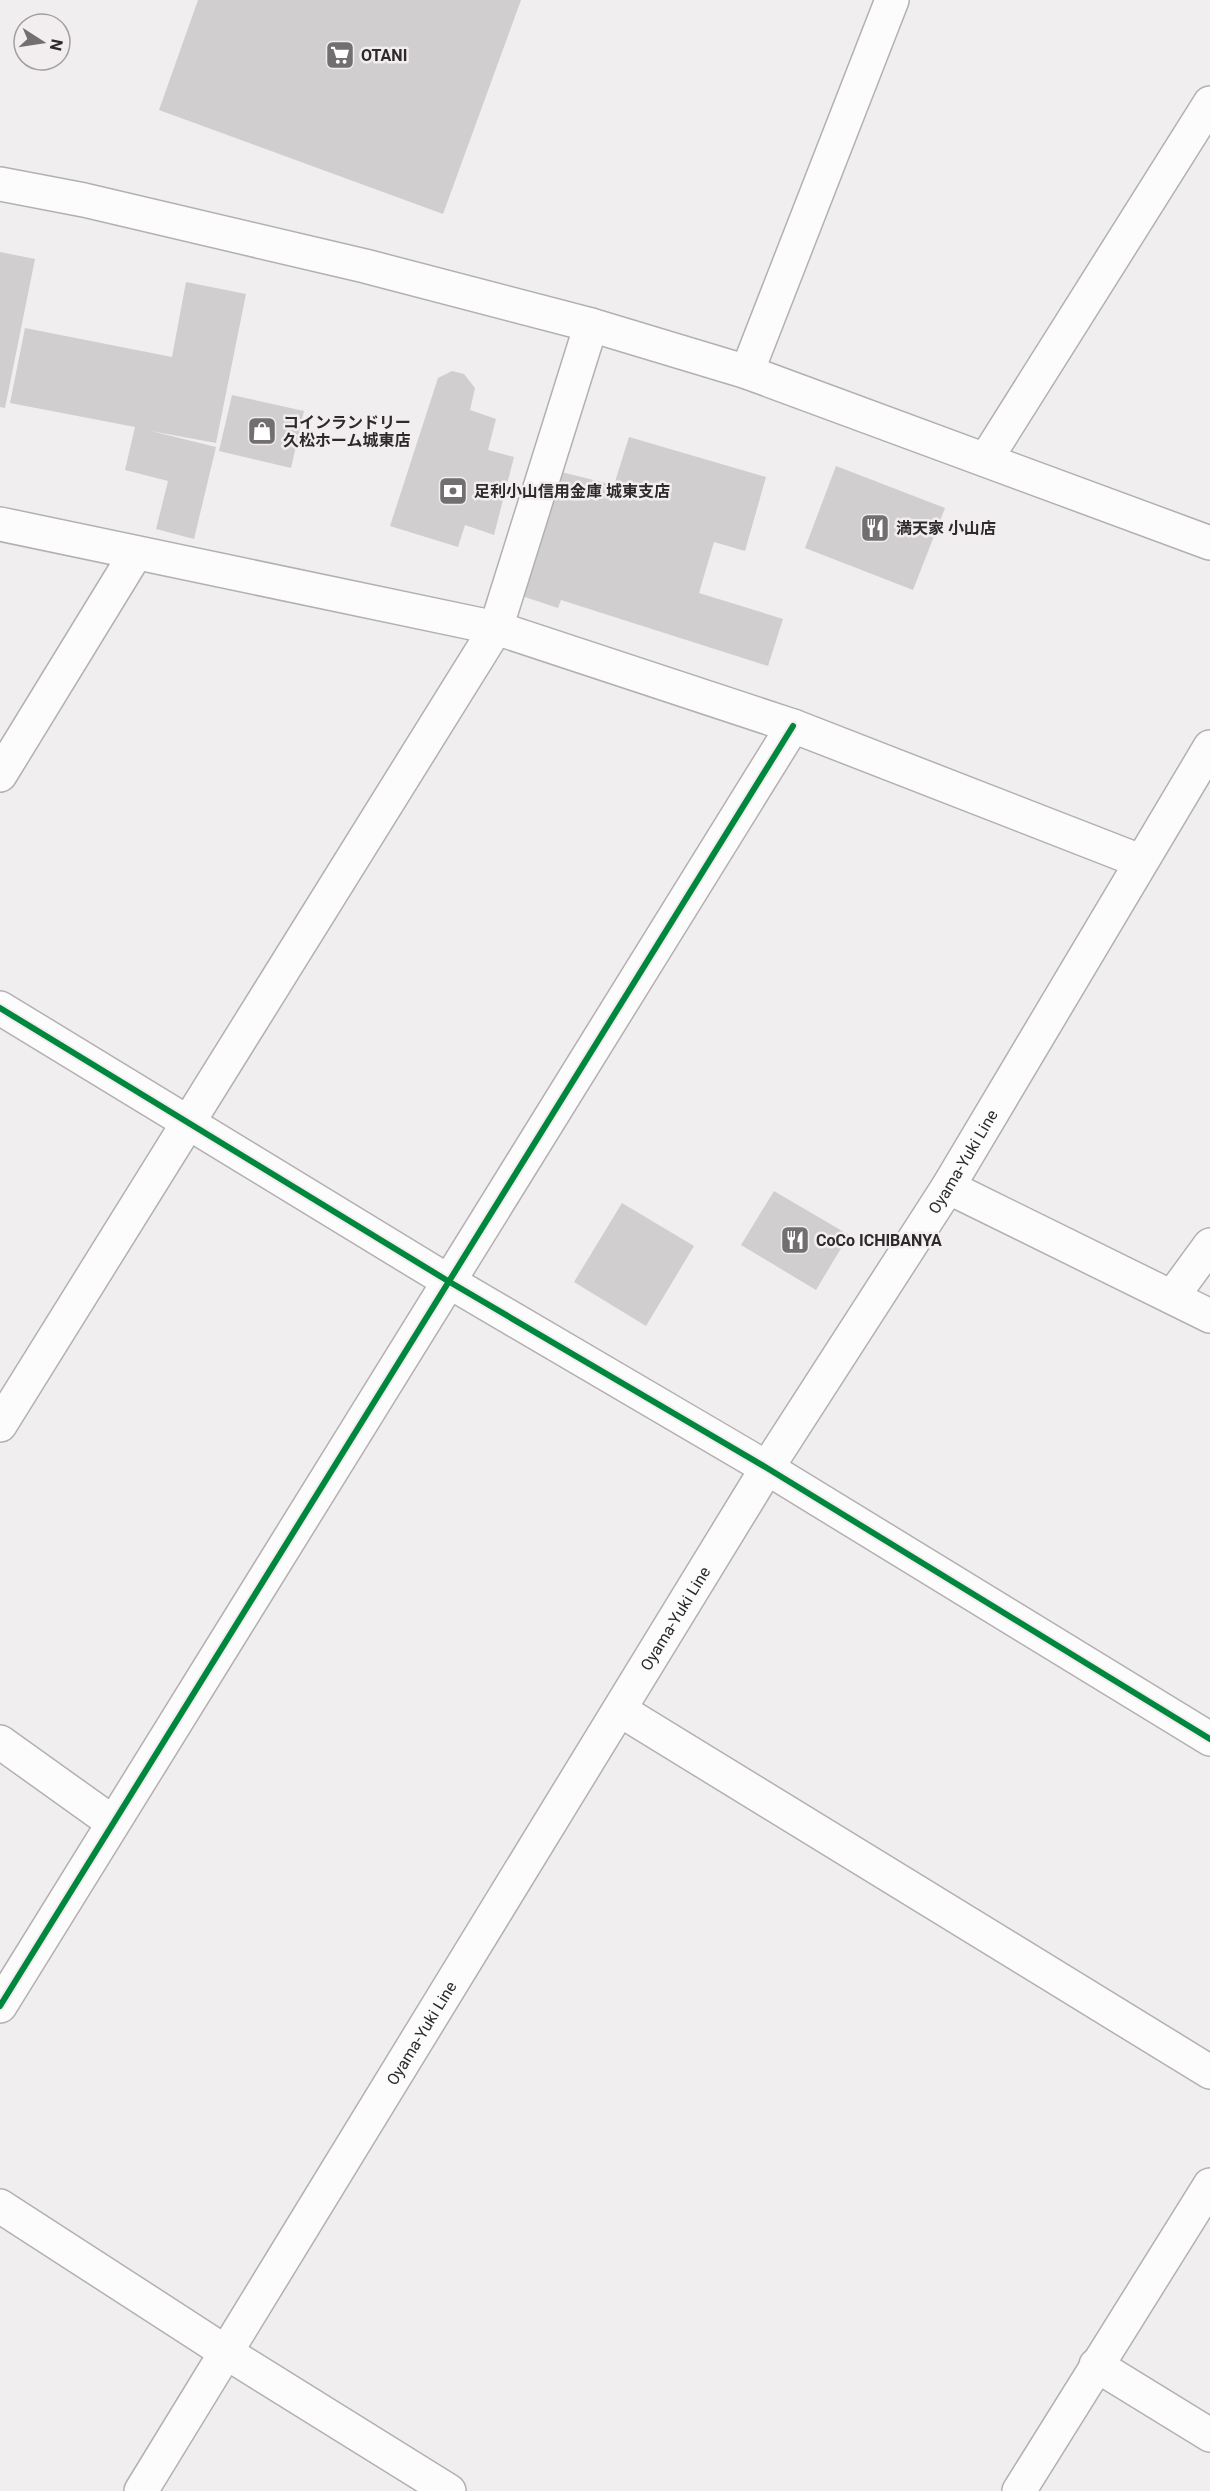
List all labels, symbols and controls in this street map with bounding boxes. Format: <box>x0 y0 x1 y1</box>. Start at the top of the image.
north arrow <box>12 12 72 72</box>
text: N <box>46 38 67 53</box>
supermarket icon: OTANI <box>324 39 356 71</box>
place label: OTANI <box>361 46 407 65</box>
place label: コインランドリー 久松ホーム城東店 <box>283 413 411 450</box>
shop icon: コインランドリー 久松ホーム城東店 <box>246 415 278 447</box>
bank icon: 足利小山信用金庫 城東支店 <box>437 475 469 507</box>
place label: 足利小山信用金庫 城東支店 <box>474 482 670 501</box>
restaurant icon: 満天家 小山店 <box>859 512 891 544</box>
place label: 満天家 小山店 <box>896 519 996 538</box>
street label: Oyama-Yuki Line <box>924 1106 1001 1217</box>
restaurant icon: CoCo ICHIBANYA <box>779 1224 811 1256</box>
place label: CoCo ICHIBANYA <box>816 1231 942 1250</box>
street label: Oyama-Yuki Line <box>636 1563 714 1674</box>
street label: Oyama-Yuki Line <box>382 1978 460 2088</box>

